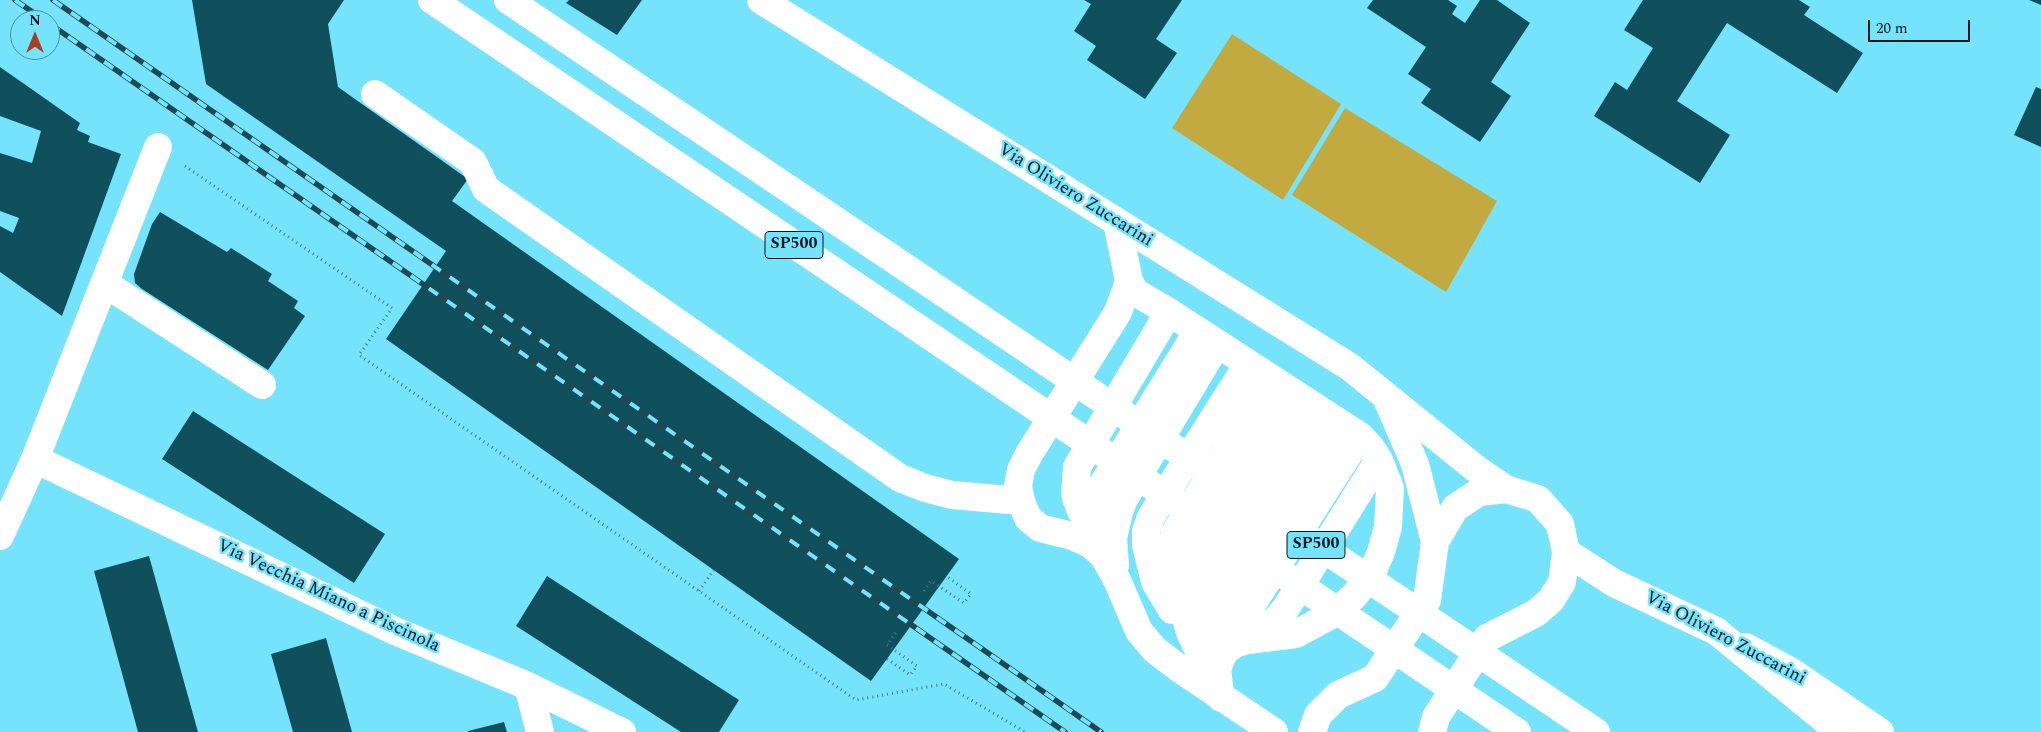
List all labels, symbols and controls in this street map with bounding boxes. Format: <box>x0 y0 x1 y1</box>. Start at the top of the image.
north arrow <box>10 10 60 60</box>
text: N <box>29 10 41 31</box>
scale bar <box>1871 10 1974 42</box>
text: 20 m <box>1876 17 1908 40</box>
street label: Via Oliviero Zuccarini <box>994 140 1156 252</box>
road number: SP500 <box>765 232 823 258</box>
road number: SP500 <box>1287 532 1345 558</box>
street label: Via Vecchia Miano a Piscinola <box>213 536 443 658</box>
street label: Via Oliviero Zuccarini <box>1641 588 1809 690</box>

